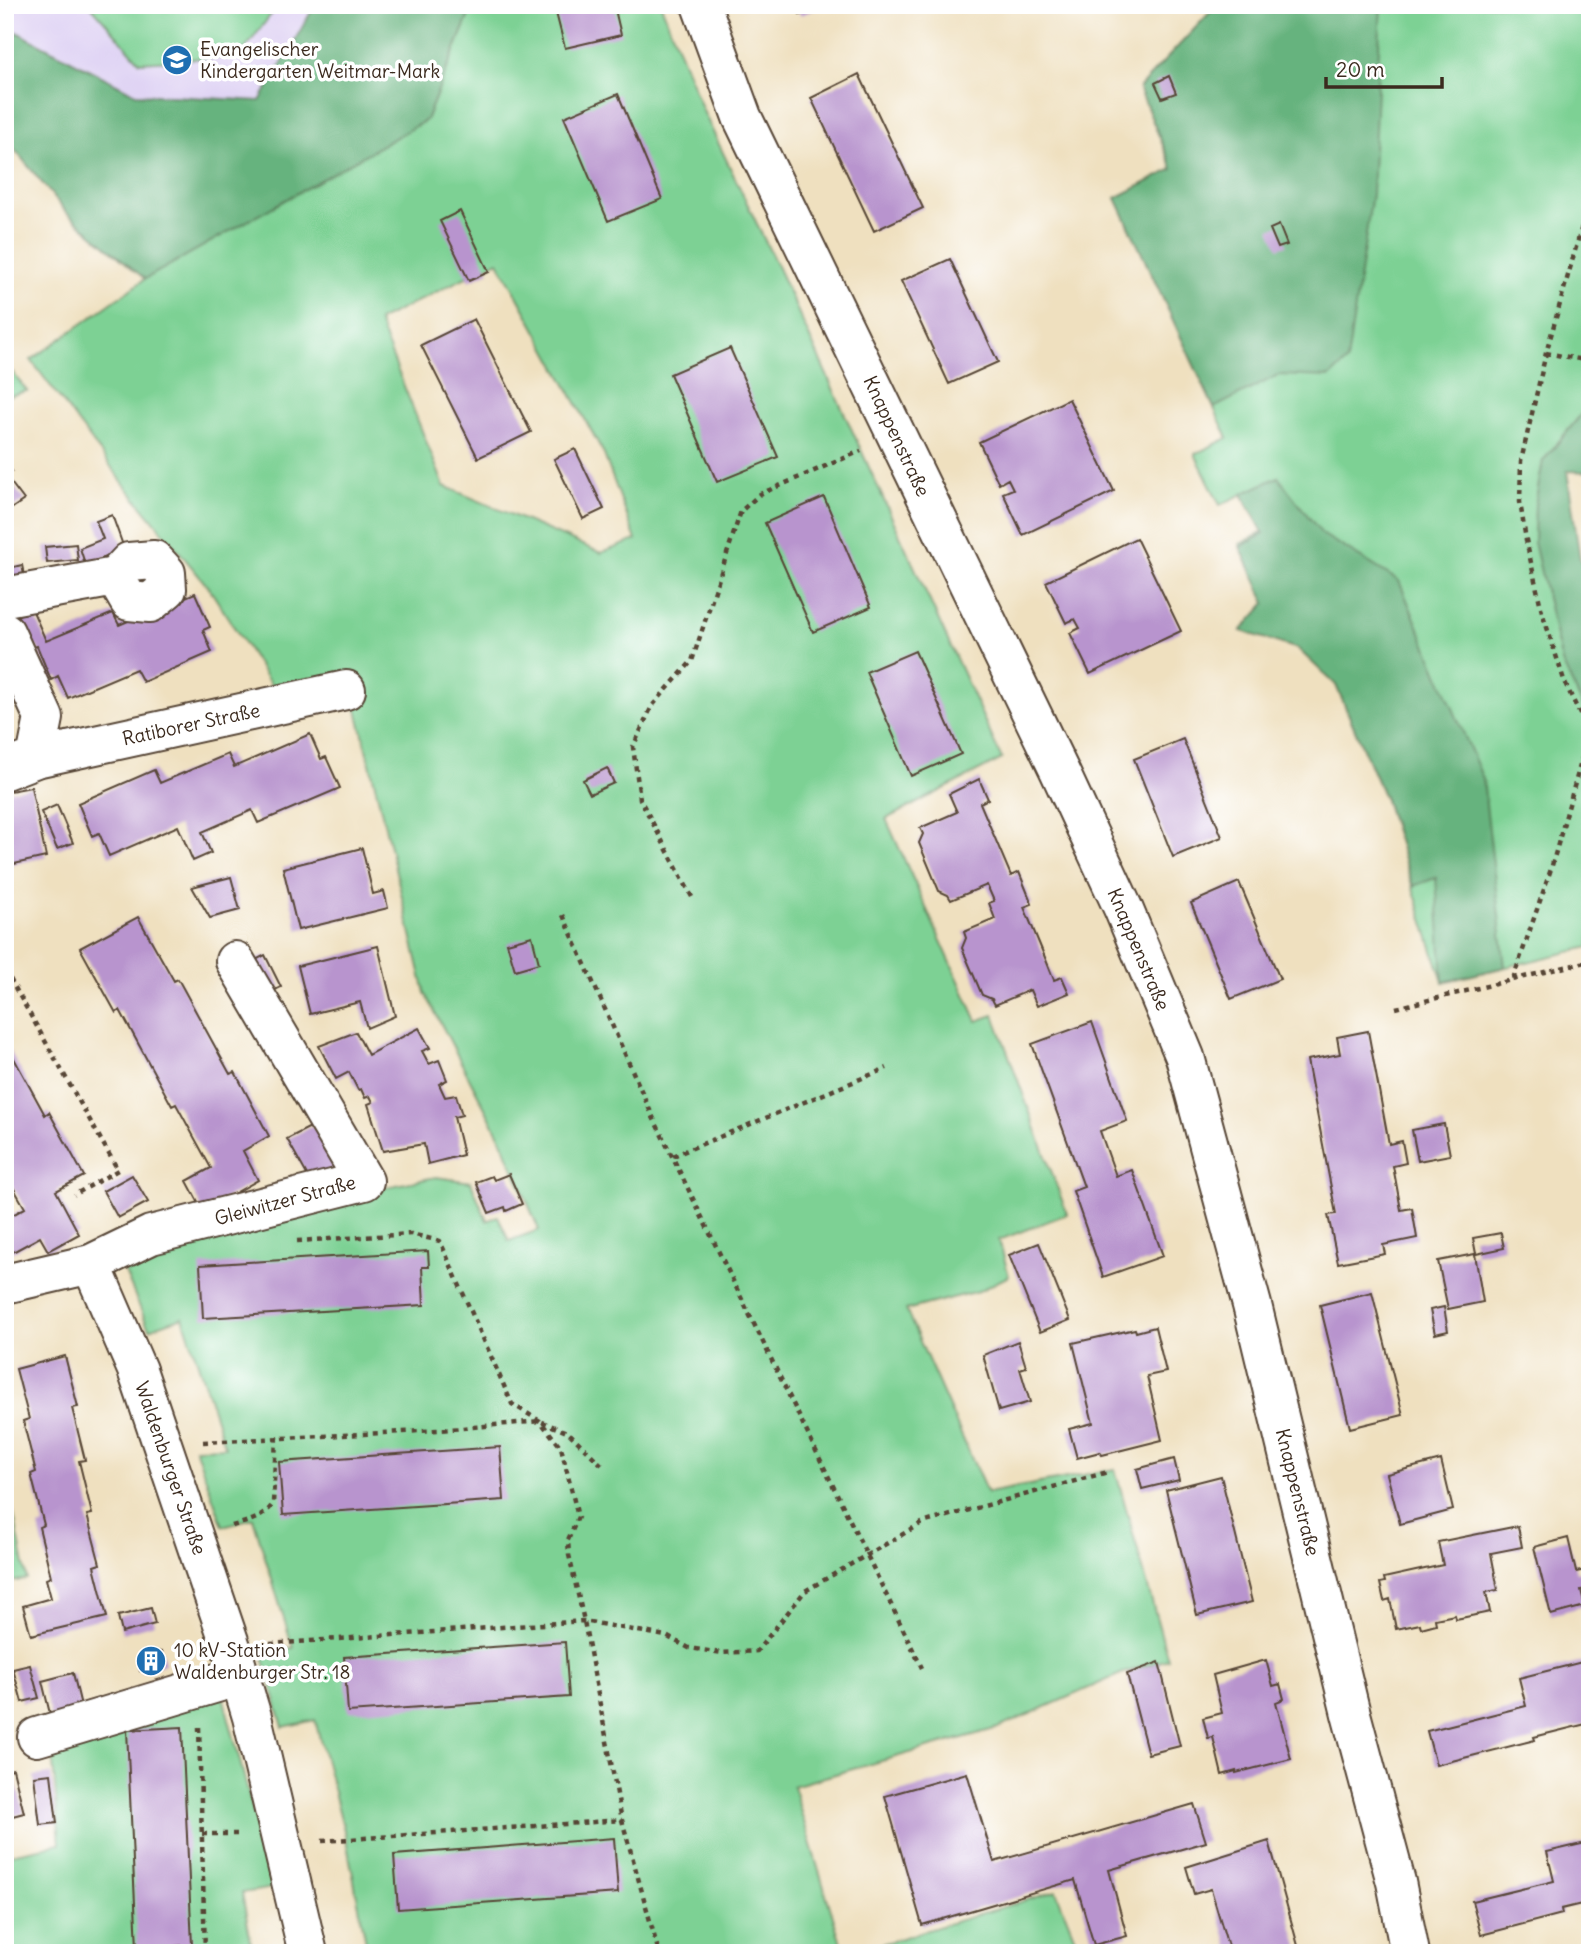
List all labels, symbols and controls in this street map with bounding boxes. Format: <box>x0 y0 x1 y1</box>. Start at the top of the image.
place label: Evangelischer Kindergarten Weitmar-Mark <box>200 37 441 83</box>
school or university icon: Evangelischer Kindergarten Weitmar-Mark <box>160 43 194 77</box>
scale bar <box>1326 46 1441 90</box>
text: 20 m <box>1336 56 1385 83</box>
street label: Knappenstraße <box>859 372 935 500</box>
street label: Ratiborer Straße <box>120 698 262 750</box>
street label: Knappenstraße <box>1102 884 1176 1014</box>
street label: Gleiwitzer Straße <box>212 1170 358 1230</box>
street label: Waldenburger Straße <box>130 1378 212 1558</box>
street label: Knappenstraße <box>1271 1426 1325 1558</box>
place label: 10 kV-Station Waldenburger Str. 18 <box>174 1638 351 1684</box>
building icon: 10 kV-Station Waldenburger Str. 18 <box>134 1644 168 1678</box>

